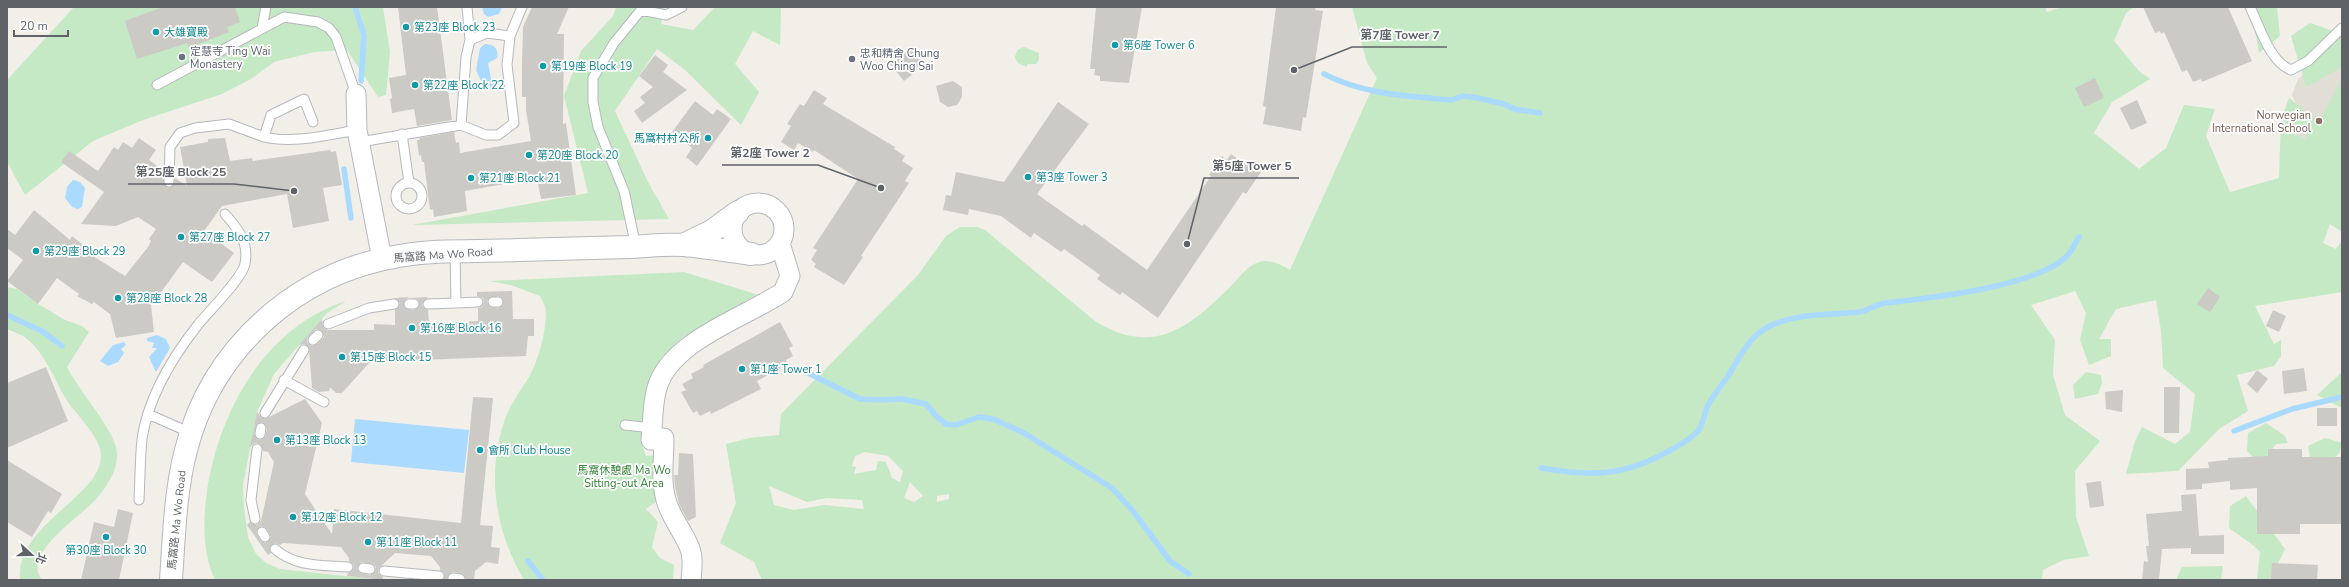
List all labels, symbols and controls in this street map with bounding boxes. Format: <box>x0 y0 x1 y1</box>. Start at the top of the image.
scale bar <box>14 12 68 38</box>
text: 20 m <box>20 18 48 34</box>
place label: 第23座 Block 23 <box>414 20 495 35</box>
marker: 第23座 Block 23 <box>401 22 411 32</box>
callout: 第7座 Tower 7 <box>1352 23 1447 47</box>
place label: 大雄寶殿 <box>164 25 208 40</box>
marker: 大雄寶殿 <box>151 27 161 37</box>
text: 第7座 Tower 7 <box>1360 27 1440 43</box>
place label: 第6座 Tower 6 <box>1123 38 1195 53</box>
marker: 第6座 Tower 6 <box>1110 40 1120 50</box>
place label: 定慧寺 Ting Wai Monastery <box>190 44 270 72</box>
place label: 忠和精舍 Chung Woo Ching Sai <box>860 46 939 74</box>
marker: 定慧寺 Ting Wai Monastery <box>177 52 187 62</box>
marker: 忠和精舍 Chung Woo Ching Sai <box>847 54 857 64</box>
place label: 第19座 Block 19 <box>551 59 632 74</box>
marker: 第19座 Block 19 <box>538 61 548 71</box>
place label: 第22座 Block 22 <box>423 78 504 93</box>
marker: 第22座 Block 22 <box>410 80 420 90</box>
place label: Norwegian International School <box>2212 108 2312 136</box>
marker: Norwegian International School <box>2314 116 2324 126</box>
place label: 馬窩村村公所 <box>634 131 700 146</box>
marker: 馬窩村村公所 <box>703 133 713 143</box>
callout: 第2座 Tower 2 <box>722 141 818 165</box>
text: 第2座 Tower 2 <box>730 145 810 161</box>
place label: 第20座 Block 20 <box>537 148 619 163</box>
marker: 第20座 Block 20 <box>524 150 534 160</box>
callout: 第5座 Tower 5 <box>1204 154 1299 178</box>
text: 第5座 Tower 5 <box>1212 158 1292 174</box>
callout: 第25座 Block 25 <box>128 160 234 184</box>
text: 第25座 Block 25 <box>136 164 226 180</box>
place label: 第3座 Tower 3 <box>1036 170 1108 185</box>
place label: 第21座 Block 21 <box>479 171 560 186</box>
marker: 第3座 Tower 3 <box>1023 172 1033 182</box>
marker: 第21座 Block 21 <box>466 173 476 183</box>
place label: 第27座 Block 27 <box>189 230 270 245</box>
marker: 第27座 Block 27 <box>176 232 186 242</box>
place label: 第29座 Block 29 <box>44 244 125 259</box>
street label: 馬窩路 Ma Wo Road <box>393 244 493 266</box>
marker: 第29座 Block 29 <box>31 246 41 256</box>
place label: 第28座 Block 28 <box>126 291 208 306</box>
marker: 第28座 Block 28 <box>113 293 123 303</box>
place label: 第16座 Block 16 <box>420 321 502 336</box>
marker: 第16座 Block 16 <box>407 323 417 333</box>
place label: 第15座 Block 15 <box>350 350 432 365</box>
marker: 第15座 Block 15 <box>337 352 347 362</box>
place label: 第1座 Tower 1 <box>750 362 822 377</box>
marker: 第1座 Tower 1 <box>737 364 747 374</box>
place label: 第13座 Block 13 <box>285 433 366 448</box>
marker: 第13座 Block 13 <box>272 435 282 445</box>
place label: 會所 Club House <box>488 443 571 458</box>
marker: 會所 Club House <box>475 445 485 455</box>
park label: 馬窩休憩處 Ma Wo Sitting-out Area <box>577 463 671 491</box>
street label: 馬窩路 Ma Wo Road <box>164 470 190 570</box>
place label: 第12座 Block 12 <box>301 510 382 525</box>
marker: 第12座 Block 12 <box>288 512 298 522</box>
marker: 第30座 Block 30 <box>101 532 111 542</box>
north arrow <box>12 535 52 575</box>
place label: 第11座 Block 11 <box>376 535 457 550</box>
marker: 第11座 Block 11 <box>363 537 373 547</box>
place label: 第30座 Block 30 <box>65 543 147 558</box>
text: 北 <box>32 551 50 566</box>

